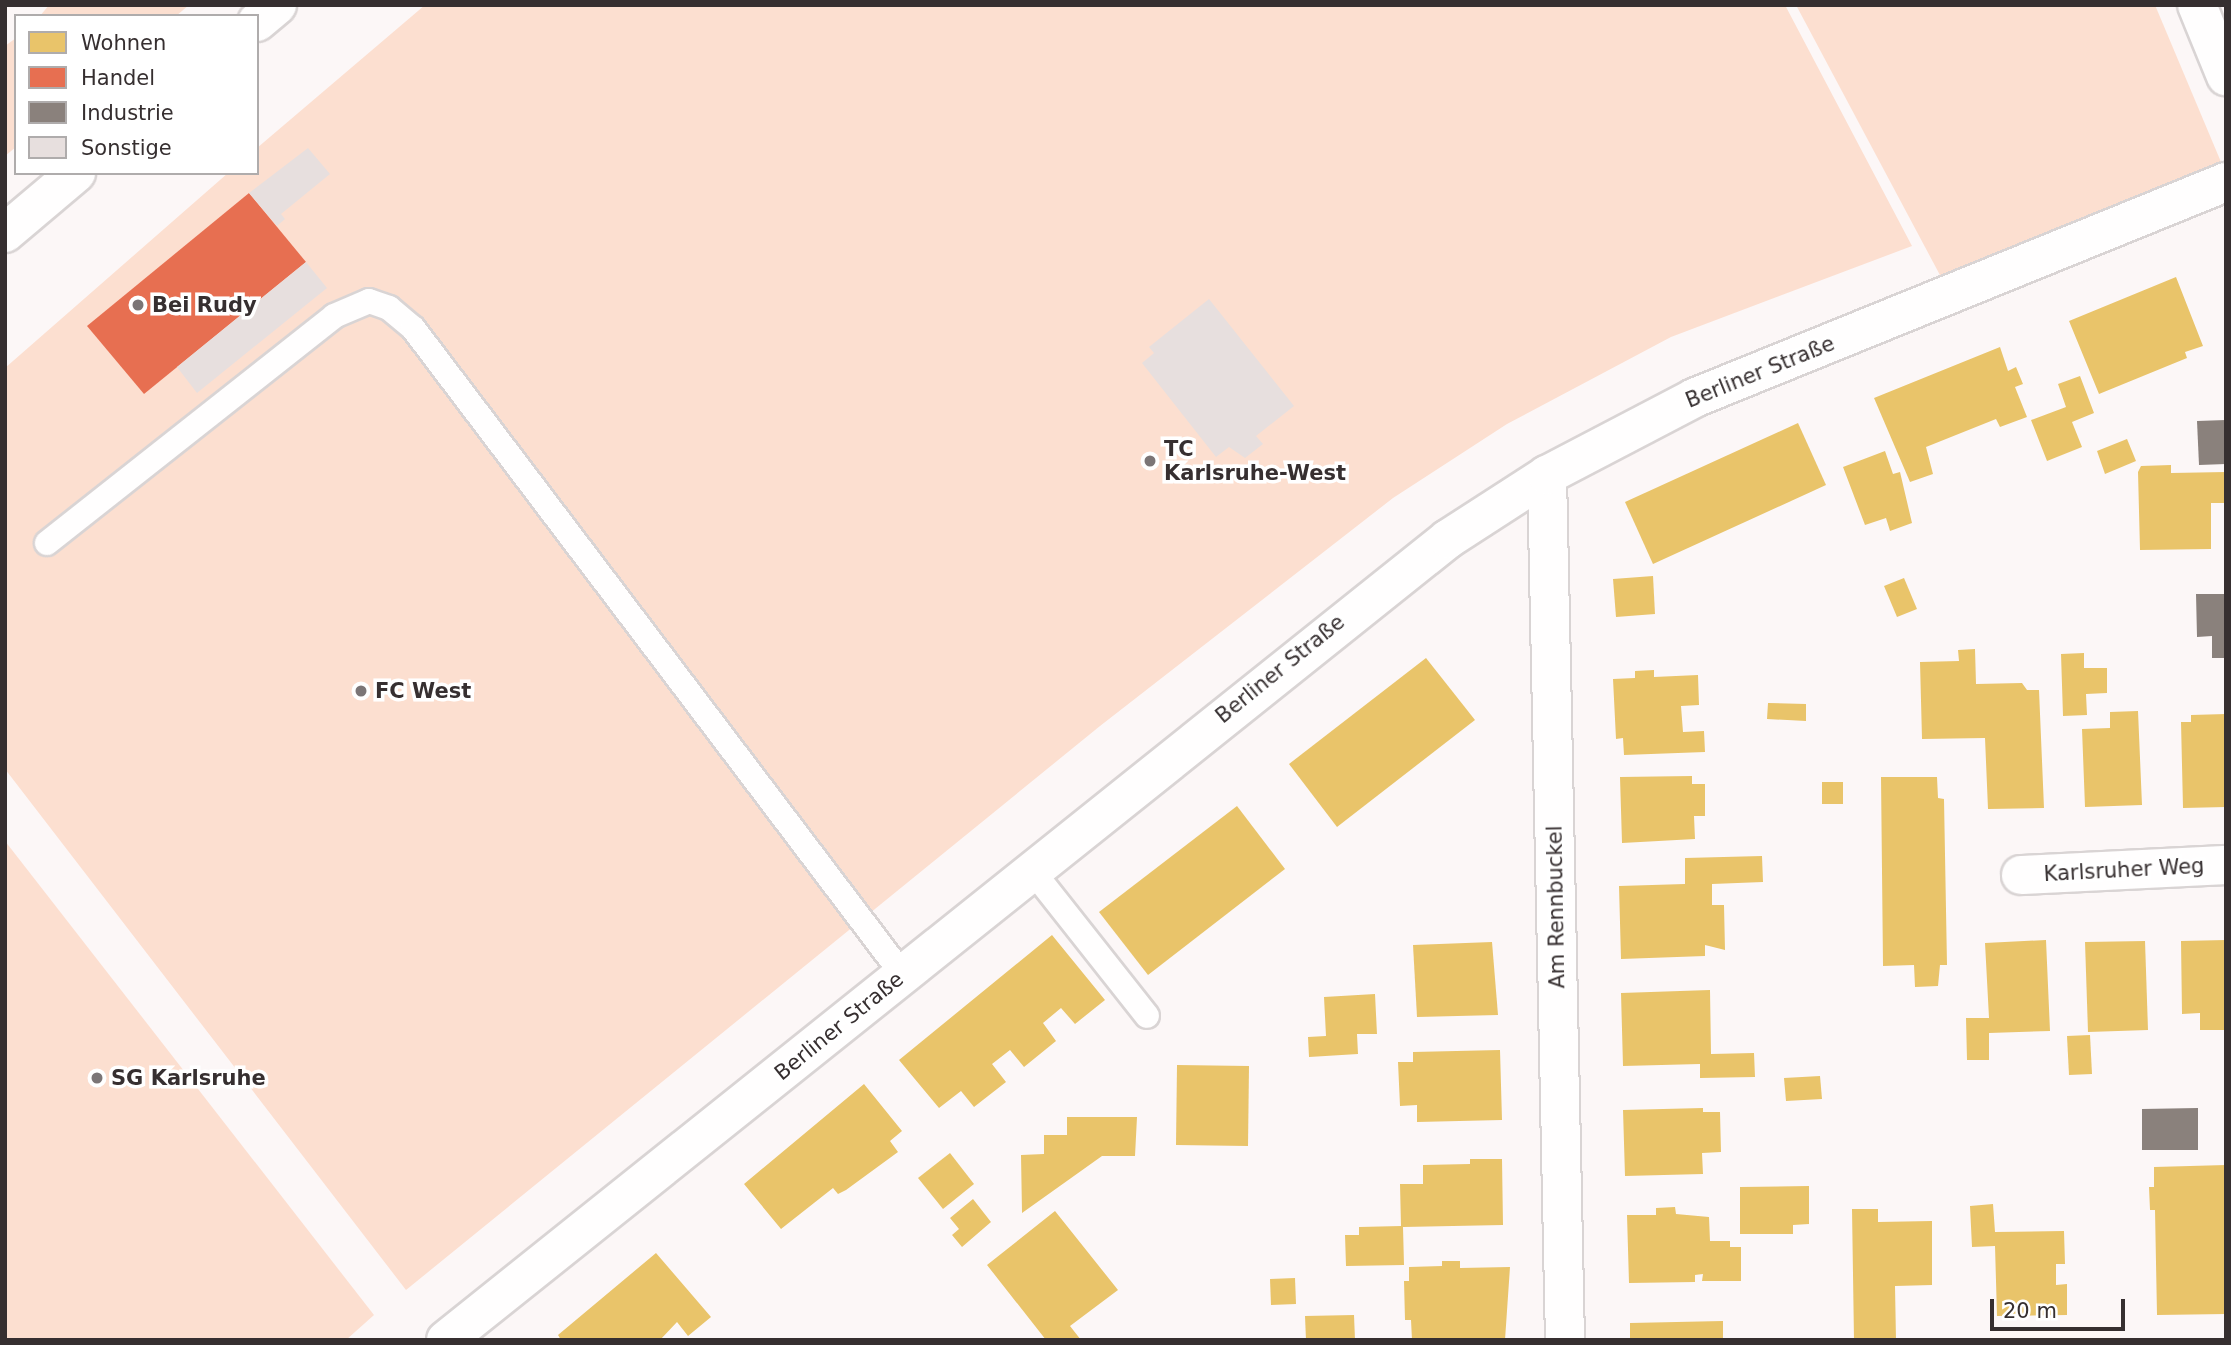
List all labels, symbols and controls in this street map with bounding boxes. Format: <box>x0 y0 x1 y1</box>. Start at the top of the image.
legend <box>14 14 259 175</box>
text: Wohnen <box>81 31 166 55</box>
text: Handel <box>81 66 155 90</box>
text: Industrie <box>81 101 174 125</box>
text: Sonstige <box>81 136 172 160</box>
place label: Bei Rudy <box>152 292 257 318</box>
marker: Bei Rudy <box>130 297 146 313</box>
street label: Berliner Straße <box>1682 331 1838 413</box>
place label: TC Karlsruhe-West <box>1164 436 1346 486</box>
marker: TC Karlsruhe-West <box>1142 453 1158 469</box>
street label: Berliner Straße <box>1211 609 1349 729</box>
place label: FC West <box>375 678 471 704</box>
marker: FC West <box>353 683 369 699</box>
street label: Am Rennbuckel <box>1542 825 1570 989</box>
street label: Karlsruher Weg <box>2043 853 2205 887</box>
street label: Berliner Straße <box>770 966 908 1086</box>
place label: SG Karlsruhe <box>111 1065 266 1091</box>
marker: SG Karlsruhe <box>89 1070 105 1086</box>
scale bar <box>1993 1286 2128 1330</box>
text: 20 m <box>2003 1299 2057 1323</box>

